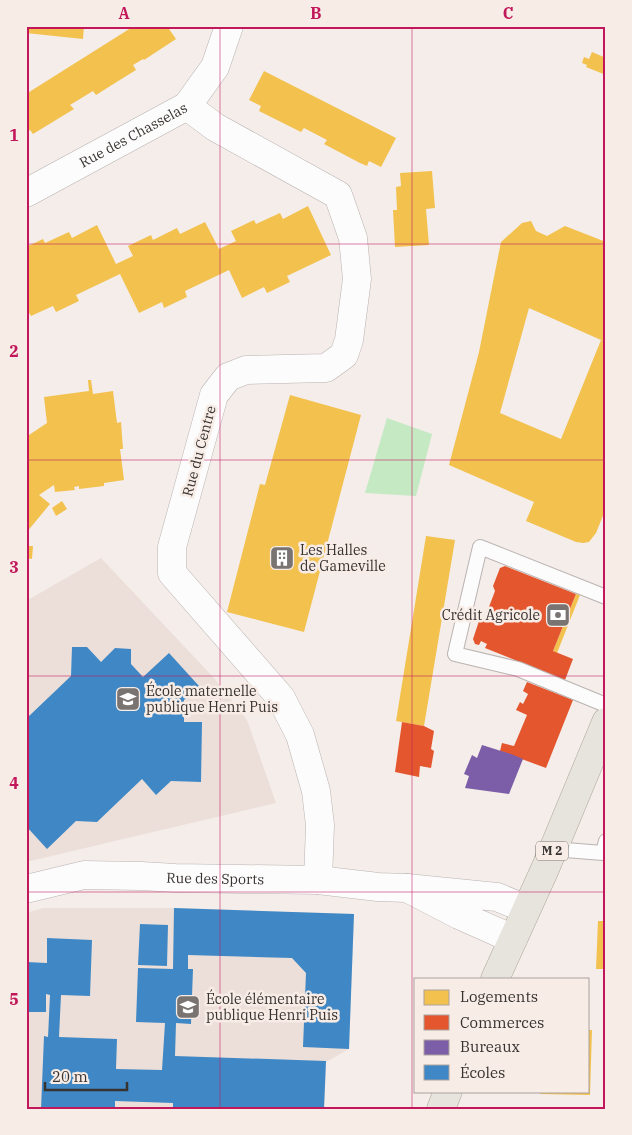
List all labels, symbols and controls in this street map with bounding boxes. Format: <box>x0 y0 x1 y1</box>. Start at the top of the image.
text: A <box>118 3 130 23</box>
text: B <box>310 3 322 23</box>
text: C <box>503 3 513 23</box>
street label: Rue des Chasselas <box>76 98 191 171</box>
text: 1 <box>9 125 19 145</box>
text: 2 <box>9 341 19 361</box>
street label: Rue du Centre <box>178 404 220 498</box>
place label: Les Halles de Gameville <box>300 541 386 575</box>
building icon: Les Halles de Gameville <box>269 545 295 571</box>
text: 3 <box>9 557 19 577</box>
bank icon: Crédit Agricole <box>545 602 571 628</box>
place label: Crédit Agricole <box>442 606 540 624</box>
place label: École maternelle publique Henri Puis <box>146 681 278 716</box>
school or university icon: École maternelle publique Henri Puis <box>115 686 141 712</box>
text: 4 <box>9 773 19 793</box>
road number: M 2 <box>536 841 568 860</box>
street label: Rue des Sports <box>166 869 264 888</box>
legend <box>414 978 590 1092</box>
text: Logements <box>460 987 538 1006</box>
text: 5 <box>9 989 19 1009</box>
place label: École élémentaire publique Henri Puis <box>206 989 338 1024</box>
school or university icon: École élémentaire publique Henri Puis <box>175 994 201 1020</box>
text: Commerces <box>460 1013 544 1032</box>
text: Bureaux <box>460 1037 520 1056</box>
scale bar <box>45 1060 128 1092</box>
text: Écoles <box>460 1063 505 1082</box>
text: 20 m <box>52 1067 88 1086</box>

